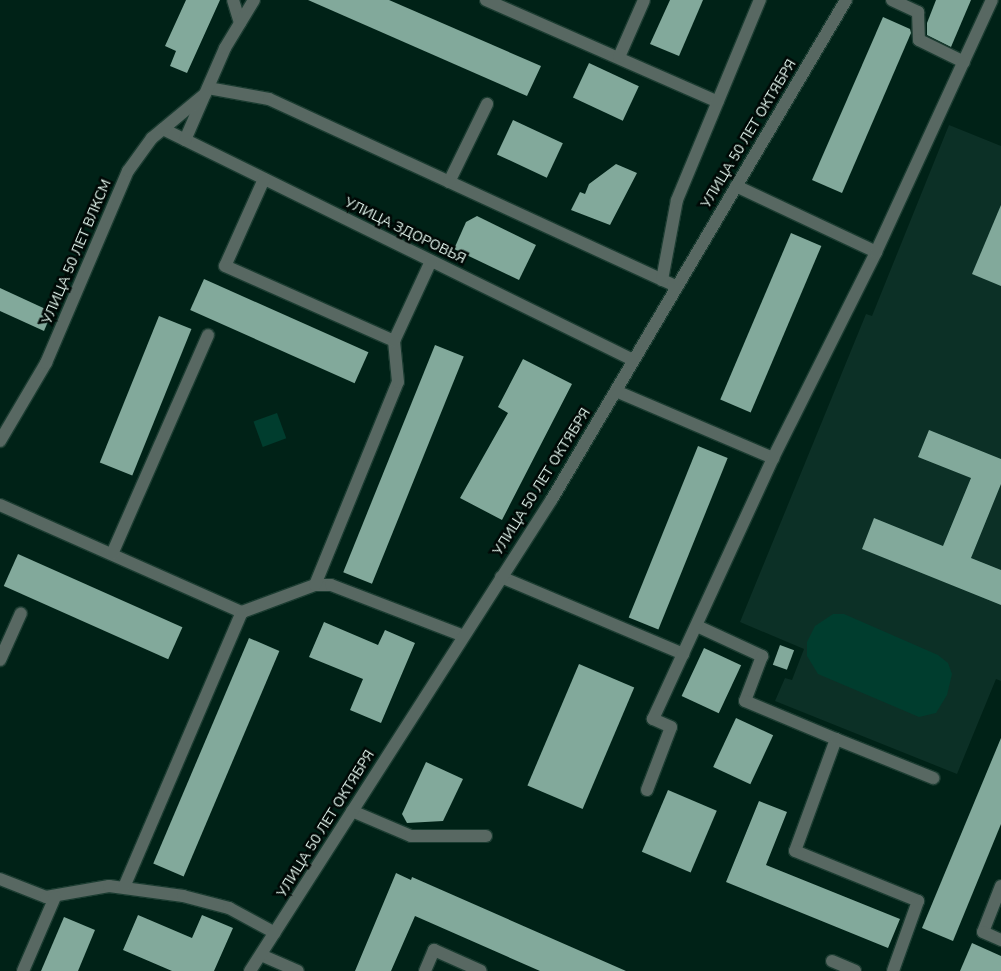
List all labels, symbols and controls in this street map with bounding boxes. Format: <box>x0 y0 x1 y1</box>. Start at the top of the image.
street label: УЛИЦА 50 ЛЕТ ОКТЯБРЯ <box>698 57 800 211</box>
street label: УЛИЦА 50 ЛЕТ ВЛКСМ <box>39 177 115 327</box>
street label: УЛИЦА ЗДОРОВЬЯ <box>342 194 468 268</box>
street label: УЛИЦА 50 ЛЕТ ОКТЯБРЯ <box>490 405 594 559</box>
street label: УЛИЦА 50 ЛЕТ ОКТЯБРЯ <box>274 747 378 901</box>

